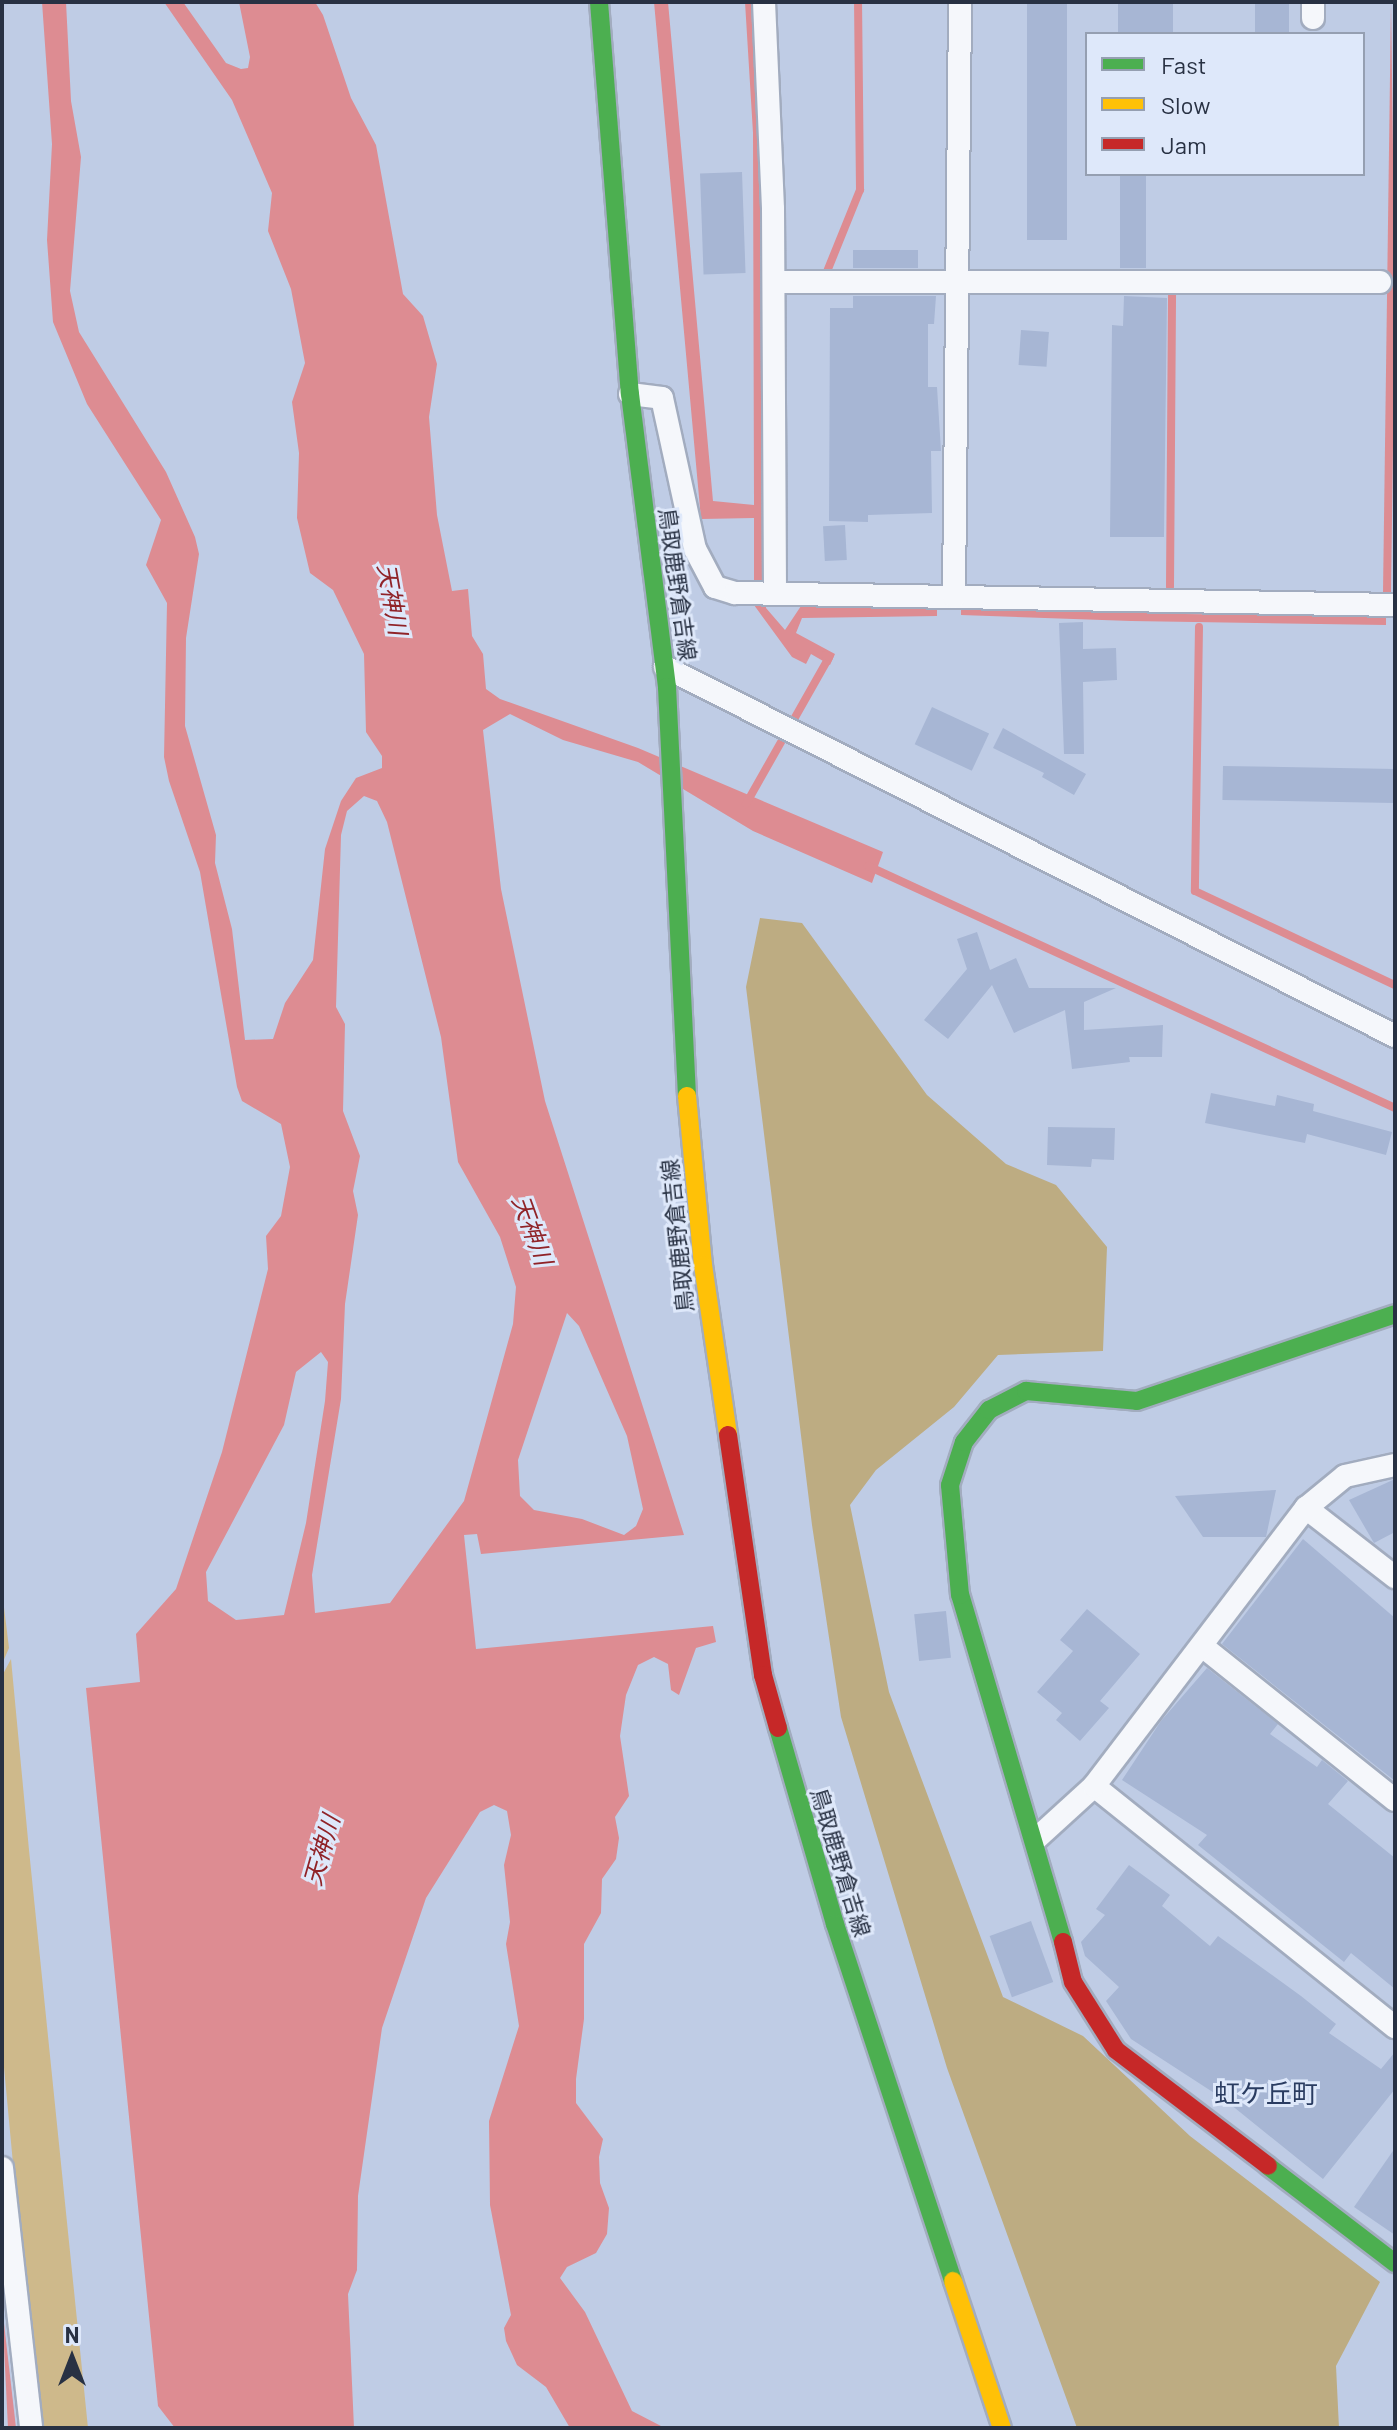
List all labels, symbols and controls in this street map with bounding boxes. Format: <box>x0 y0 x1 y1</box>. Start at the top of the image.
legend <box>1085 32 1365 176</box>
text: Fast <box>1161 50 1206 79</box>
text: Slow <box>1161 90 1210 119</box>
text: Jam <box>1161 130 1207 159</box>
street label: 鳥取鹿野倉吉線 <box>654 506 702 662</box>
water label: 天神川 <box>373 561 413 637</box>
street label: 鳥取鹿野倉吉線 <box>656 1158 698 1314</box>
water label: 天神川 <box>507 1191 559 1269</box>
street label: 鳥取鹿野倉吉線 <box>806 1785 876 1939</box>
water label: 天神川 <box>297 1811 345 1889</box>
district label: 虹ケ丘町 <box>1214 2077 1318 2109</box>
north arrow <box>32 2318 112 2398</box>
text: N <box>65 2321 79 2347</box>

